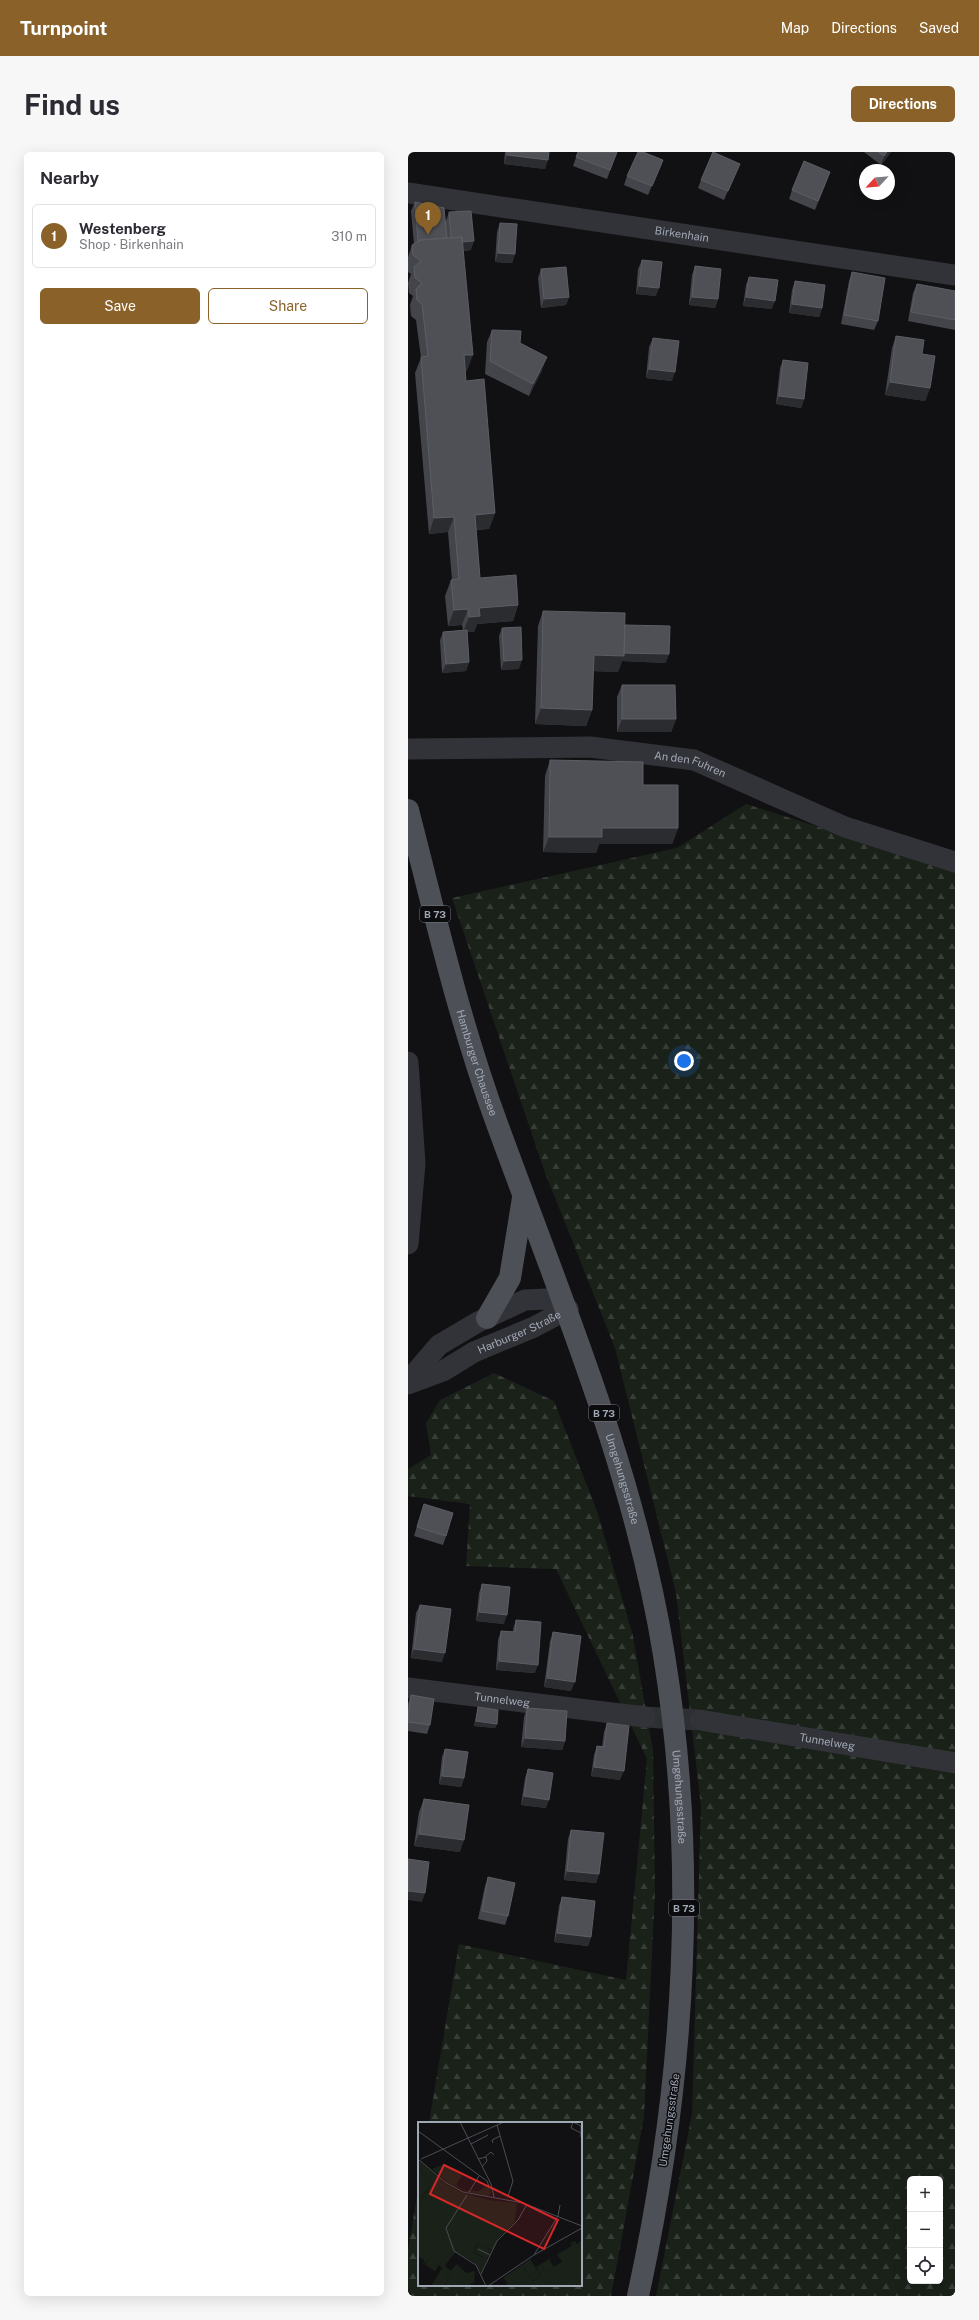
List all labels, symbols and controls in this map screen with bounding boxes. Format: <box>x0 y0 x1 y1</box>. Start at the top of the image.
text: Turnpoint <box>20 17 107 39</box>
text: Map <box>781 20 809 36</box>
text: Directions <box>831 20 897 36</box>
text: Saved <box>919 20 959 36</box>
button: Directions <box>851 86 955 122</box>
text: Find us <box>24 88 120 121</box>
north arrow <box>859 164 895 200</box>
text: Nearby <box>40 168 99 188</box>
pin: 1 <box>415 202 441 235</box>
text: Westenberg <box>79 220 166 237</box>
street label: Birkenhain <box>654 224 710 244</box>
text: 1 <box>51 229 57 244</box>
text: 310 m <box>331 229 367 244</box>
text: Shop · Birkenhain <box>79 237 184 252</box>
button: Save <box>40 288 200 324</box>
button: Share <box>208 288 368 324</box>
street label: An den Fuhren <box>653 749 728 779</box>
road number: B 73 <box>420 906 450 922</box>
street label: Hamburger Chaussee <box>454 1008 500 1118</box>
your location <box>674 1051 694 1071</box>
street label: Harburger Straße <box>476 1308 563 1356</box>
road number: B 73 <box>589 1405 619 1421</box>
street label: Umgehungsstraße <box>603 1432 642 1526</box>
street label: Tunnelweg <box>474 1690 531 1709</box>
street label: Tunnelweg <box>799 1731 856 1752</box>
street label: Umgehungsstraße <box>670 1749 688 1844</box>
road number: B 73 <box>669 1900 699 1916</box>
street label: Umgehungsstraße <box>657 2073 681 2167</box>
inset map <box>418 2122 582 2286</box>
map controls <box>907 2176 943 2284</box>
button: + <box>907 2176 943 2212</box>
button: − <box>907 2212 943 2248</box>
button: locate <box>907 2248 943 2284</box>

